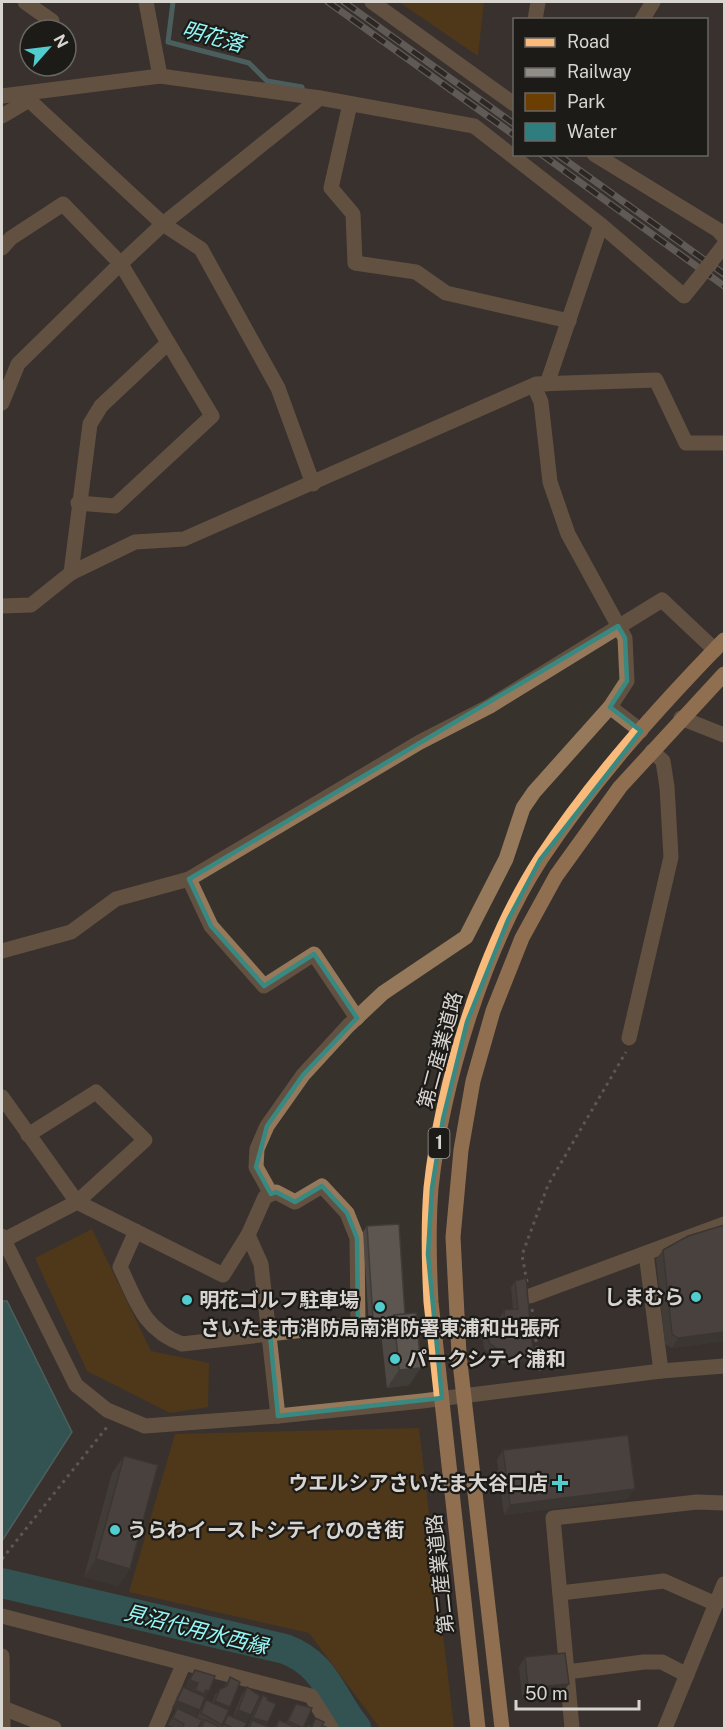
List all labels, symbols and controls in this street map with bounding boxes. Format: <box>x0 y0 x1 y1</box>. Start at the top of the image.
water label: 明花落 <box>179 16 250 58</box>
north arrow <box>18 18 78 78</box>
legend <box>513 18 708 156</box>
text: N <box>49 31 72 51</box>
text: Road <box>567 31 610 52</box>
text: Railway <box>567 61 632 82</box>
text: Park <box>567 91 605 112</box>
text: Water <box>567 121 617 142</box>
street label: 第二産業道路 <box>413 989 467 1111</box>
road number: 1 <box>428 1128 450 1158</box>
place label: しまむら <box>604 1285 684 1309</box>
place label: 明花ゴルフ駐車場 <box>199 1288 359 1312</box>
marker: しまむら <box>689 1290 703 1304</box>
marker: 明花ゴルフ駐車場 <box>180 1293 194 1307</box>
marker: さいたま市消防局南消防署東浦和出張所 <box>373 1300 387 1314</box>
place label: さいたま市消防局南消防署東浦和出張所 <box>200 1316 560 1340</box>
place label: パークシティ浦和 <box>407 1347 566 1371</box>
marker: パークシティ浦和 <box>388 1352 402 1366</box>
place label: ウエルシアさいたま大谷口店 <box>289 1471 548 1495</box>
marker: ウエルシアさいたま大谷口店 <box>553 1476 567 1490</box>
street label: 第二産業道路 <box>422 1513 458 1635</box>
place label: うらわイーストシティひのき街 <box>127 1518 404 1542</box>
marker: うらわイーストシティひのき街 <box>108 1523 122 1537</box>
water label: 見沼代用水西縁 <box>122 1600 272 1660</box>
scale bar <box>516 1673 639 1711</box>
text: 50 m <box>525 1683 568 1704</box>

